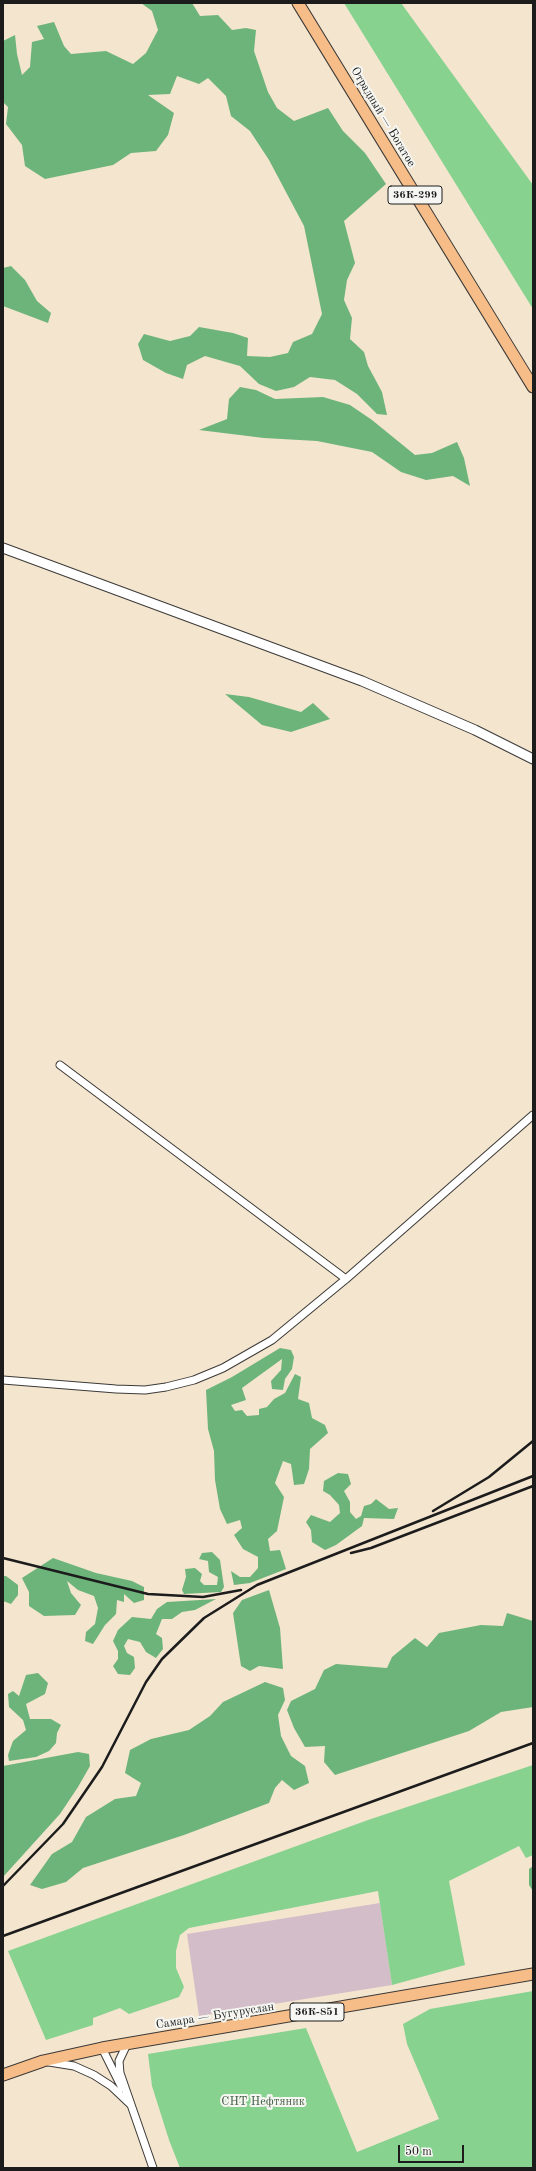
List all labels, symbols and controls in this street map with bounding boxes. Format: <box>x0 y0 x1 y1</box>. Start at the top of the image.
street label: Отрадный — Богатое <box>347 64 419 170</box>
road number: 36К-299 <box>388 186 442 204</box>
street label: Самара — Бугуруслан <box>155 2000 275 2032</box>
road number: 36К-851 <box>290 2003 344 2021</box>
park label: СНТ Нефтяник <box>221 2095 305 2109</box>
scale bar <box>400 2137 466 2163</box>
text: 50 m <box>405 2146 432 2158</box>

